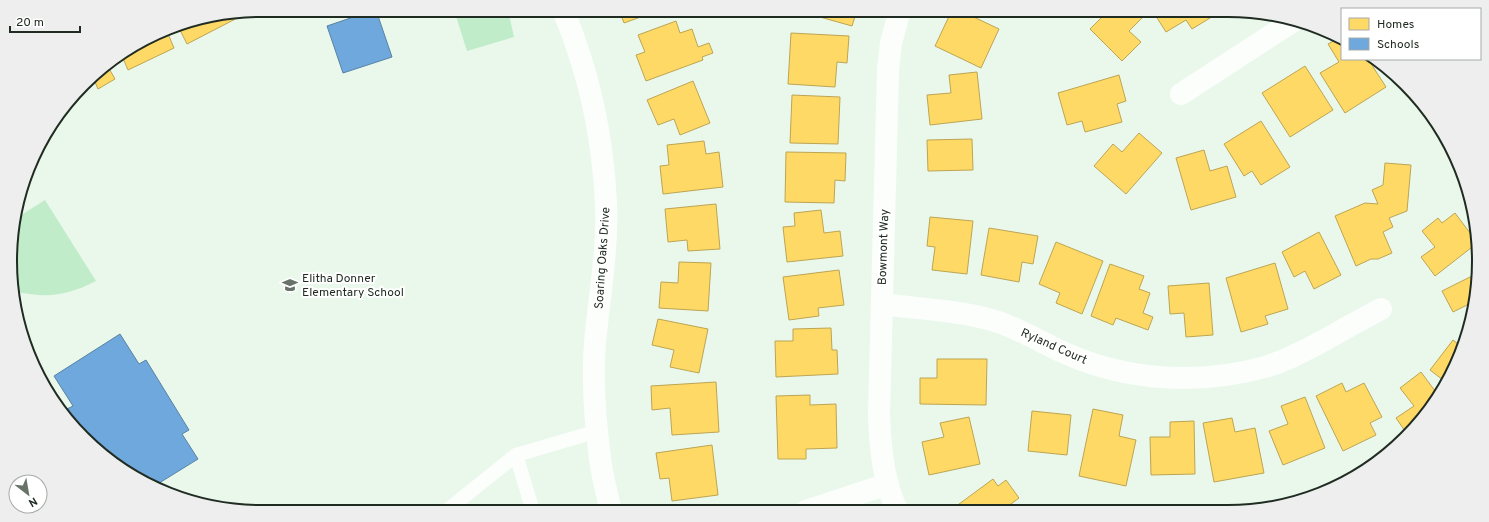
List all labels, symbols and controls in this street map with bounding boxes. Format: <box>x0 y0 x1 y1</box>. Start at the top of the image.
scale bar <box>10 8 80 34</box>
legend <box>1341 8 1481 60</box>
text: 20 m <box>16 15 44 31</box>
text: Homes <box>1377 17 1414 33</box>
text: Schools <box>1377 37 1419 53</box>
street label: Soaring Oaks Drive <box>591 206 615 310</box>
street label: Bowmont Way <box>875 209 893 285</box>
place label: Elitha Donner Elementary School <box>302 271 404 301</box>
school or university icon: Elitha Donner Elementary School <box>281 276 299 294</box>
street label: Ryland Court <box>1018 325 1089 369</box>
north arrow <box>8 474 48 514</box>
text: N <box>26 494 40 510</box>

